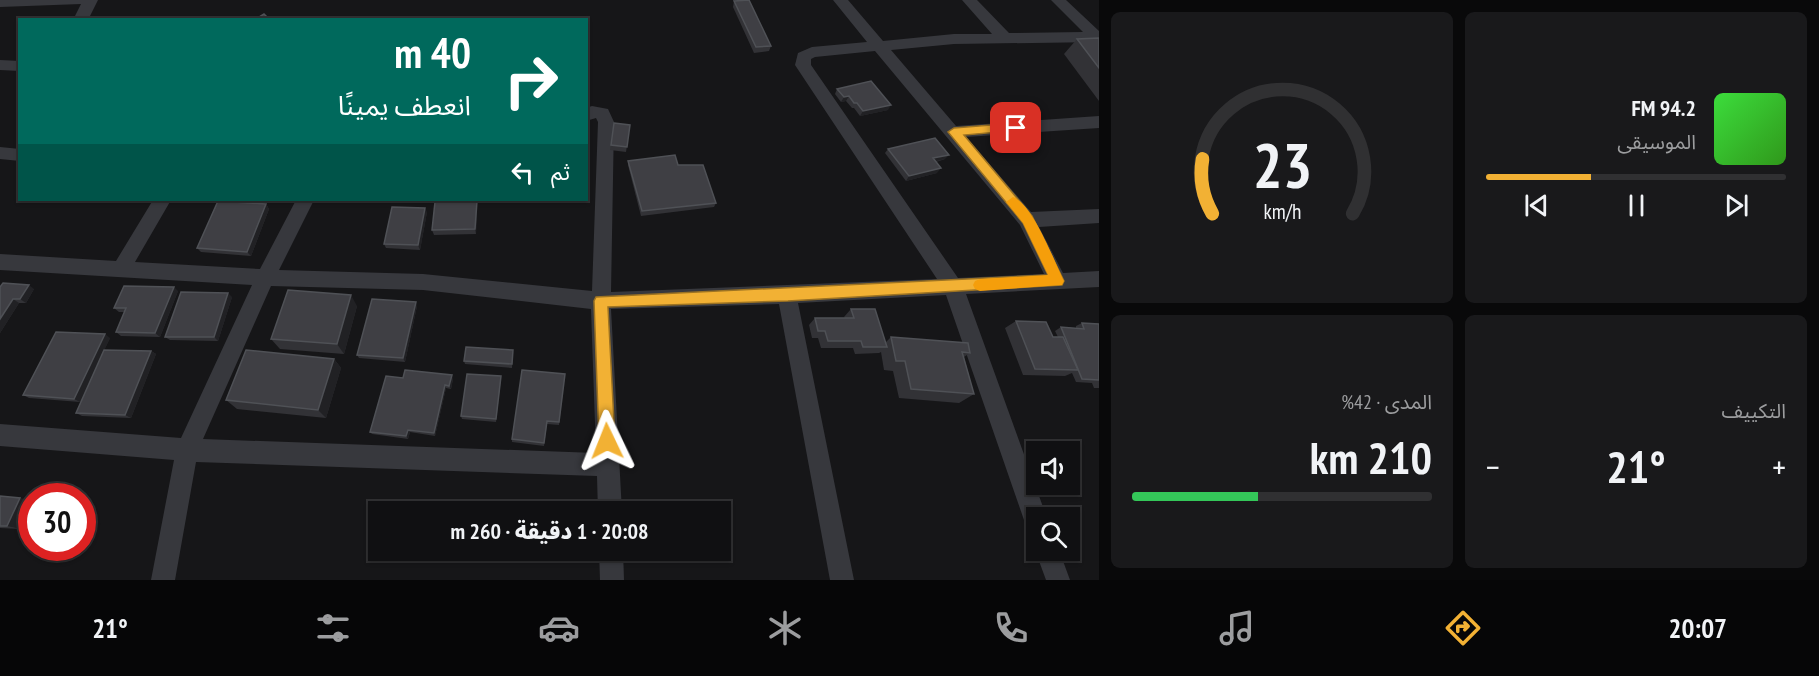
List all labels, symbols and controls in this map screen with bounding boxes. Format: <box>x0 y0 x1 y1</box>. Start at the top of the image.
text: 40 m <box>394 25 471 80</box>
icon: right <box>492 42 570 120</box>
text: انعطف يمينًا <box>338 88 471 122</box>
text: 94.2 FM <box>1631 94 1696 122</box>
pin <box>990 102 1041 153</box>
icon: arrive <box>999 111 1032 144</box>
text: 23 <box>1252 125 1312 206</box>
text: الموسيقى <box>1617 129 1696 155</box>
icon: left <box>506 156 539 189</box>
text: ثم <box>551 158 570 186</box>
icon: previous <box>1520 189 1553 222</box>
icon: pause <box>1620 189 1653 222</box>
icon: next <box>1720 189 1753 222</box>
text: km/h <box>1263 198 1301 226</box>
text: المدى · 42% <box>1341 389 1432 415</box>
text: التكييف <box>1722 398 1786 424</box>
position arrow <box>575 409 639 473</box>
text: 210 km <box>1310 428 1432 486</box>
text: 21° <box>1606 437 1666 495</box>
map controls <box>1026 441 1080 561</box>
button: sound <box>1026 441 1080 495</box>
text: − <box>1486 445 1500 488</box>
text: + <box>1772 445 1786 488</box>
speed limit sign: 30 <box>18 483 96 561</box>
button: search <box>1026 507 1080 561</box>
text: 20:08 · 1 دقيقة · 260 m <box>450 517 649 545</box>
icon: filters <box>312 607 354 649</box>
icon: car <box>538 607 580 649</box>
icon: climate <box>764 607 806 649</box>
icon: phone <box>990 607 1032 649</box>
icon: music <box>1216 607 1258 649</box>
icon: directions <box>1442 607 1484 649</box>
text: 21° <box>92 611 128 645</box>
text: 20:07 <box>1669 611 1727 645</box>

